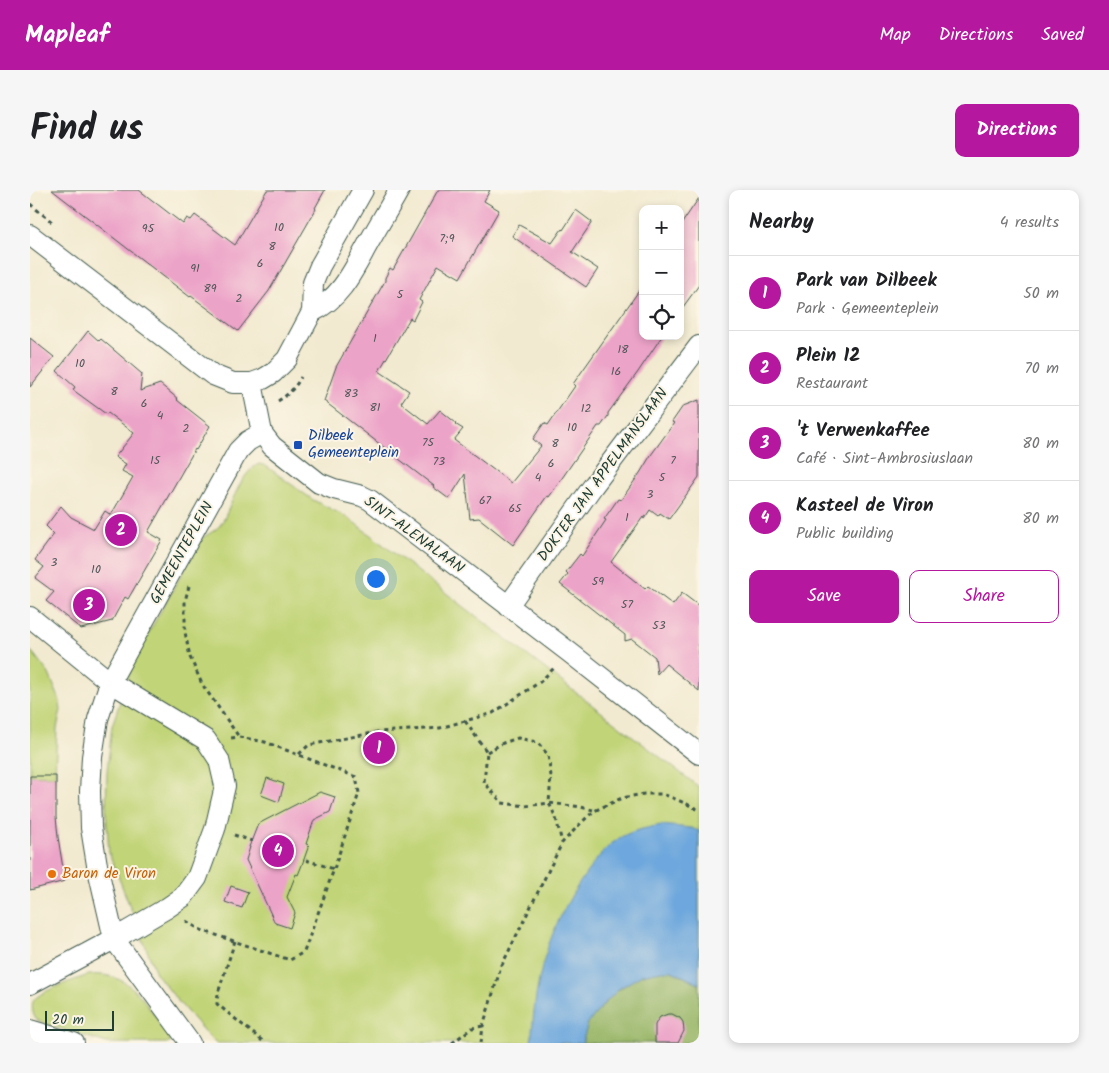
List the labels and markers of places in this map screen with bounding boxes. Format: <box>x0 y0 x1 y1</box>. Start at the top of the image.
place label: Dilbeek Gemeenteplein <box>308 424 399 465</box>
marker: Dilbeek Gemeenteplein <box>292 439 304 451</box>
pin: 2 <box>105 511 137 549</box>
pin: 3 <box>73 586 105 624</box>
pin: 1 <box>363 729 395 767</box>
pin: 4 <box>262 832 294 870</box>
place label: Baron de Viron <box>62 862 156 886</box>
marker: Baron de Viron <box>46 868 58 880</box>

